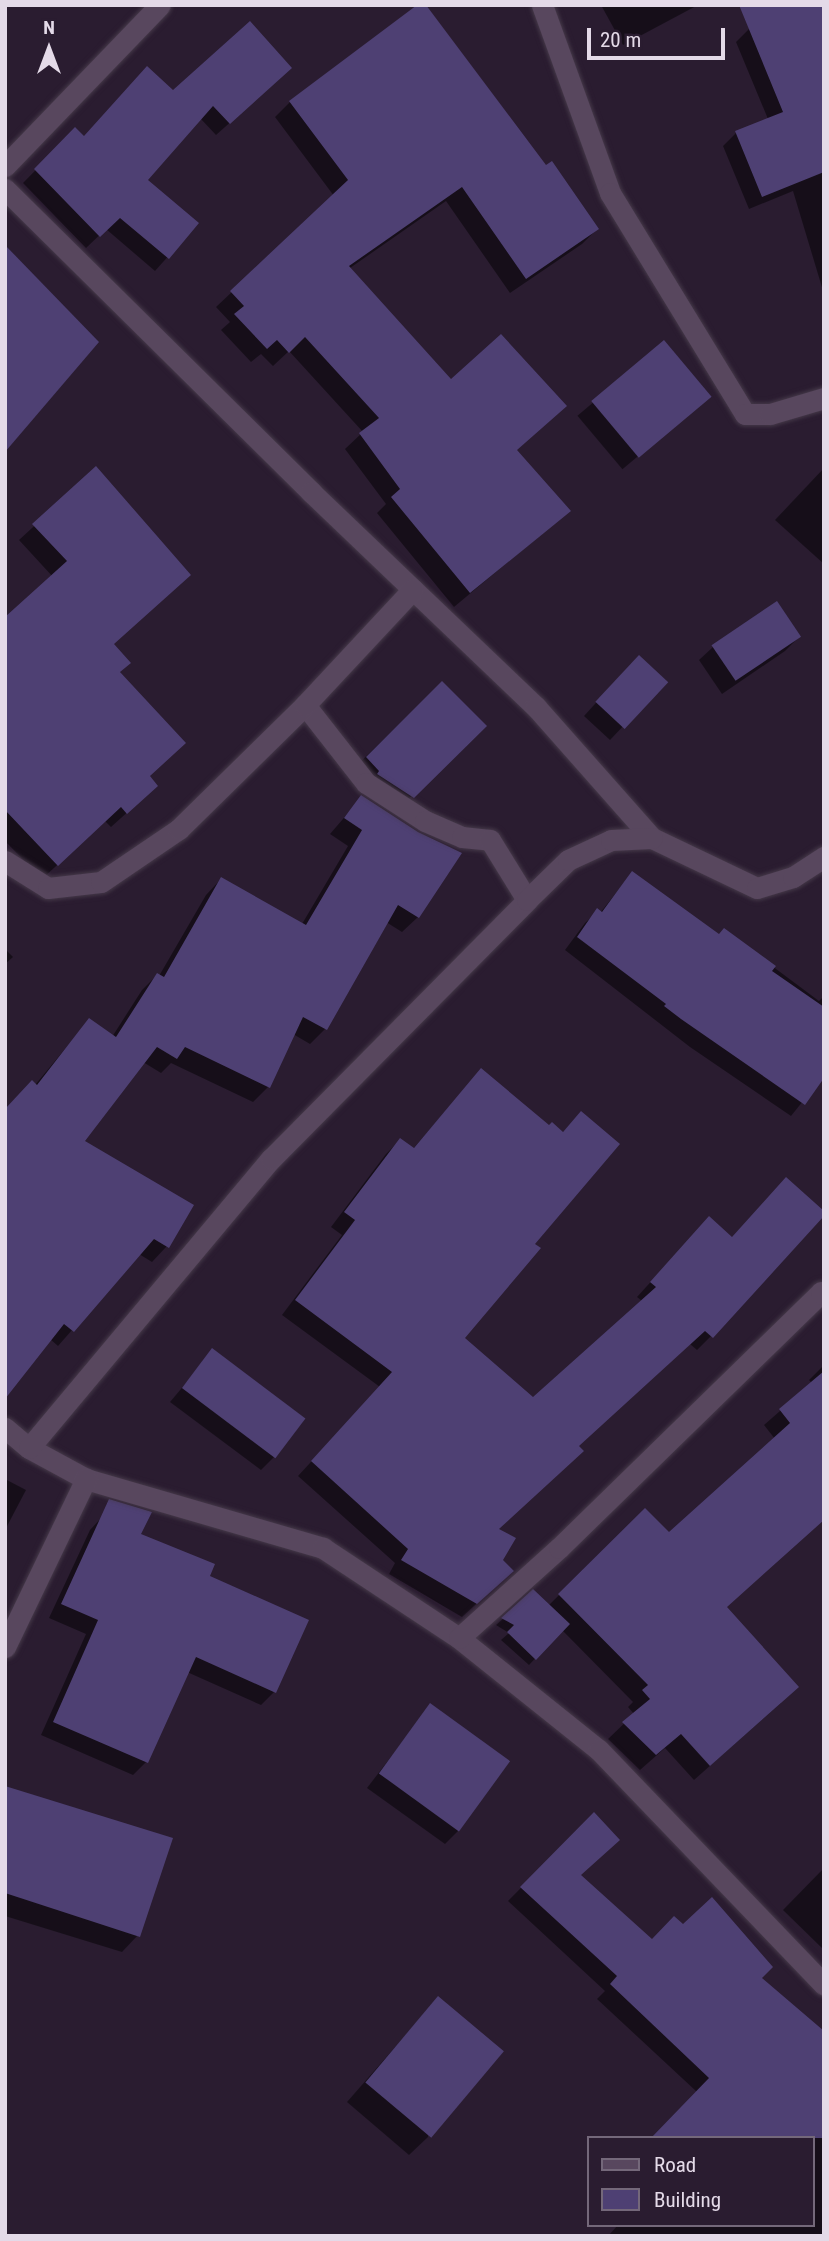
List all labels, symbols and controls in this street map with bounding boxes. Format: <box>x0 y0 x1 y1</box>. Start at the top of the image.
north arrow <box>14 14 84 84</box>
scale bar <box>591 14 729 58</box>
text: N <box>43 16 55 39</box>
text: 20 m <box>600 28 641 52</box>
legend <box>588 2136 815 2227</box>
text: Road <box>654 2153 696 2177</box>
text: Building <box>654 2188 721 2212</box>

